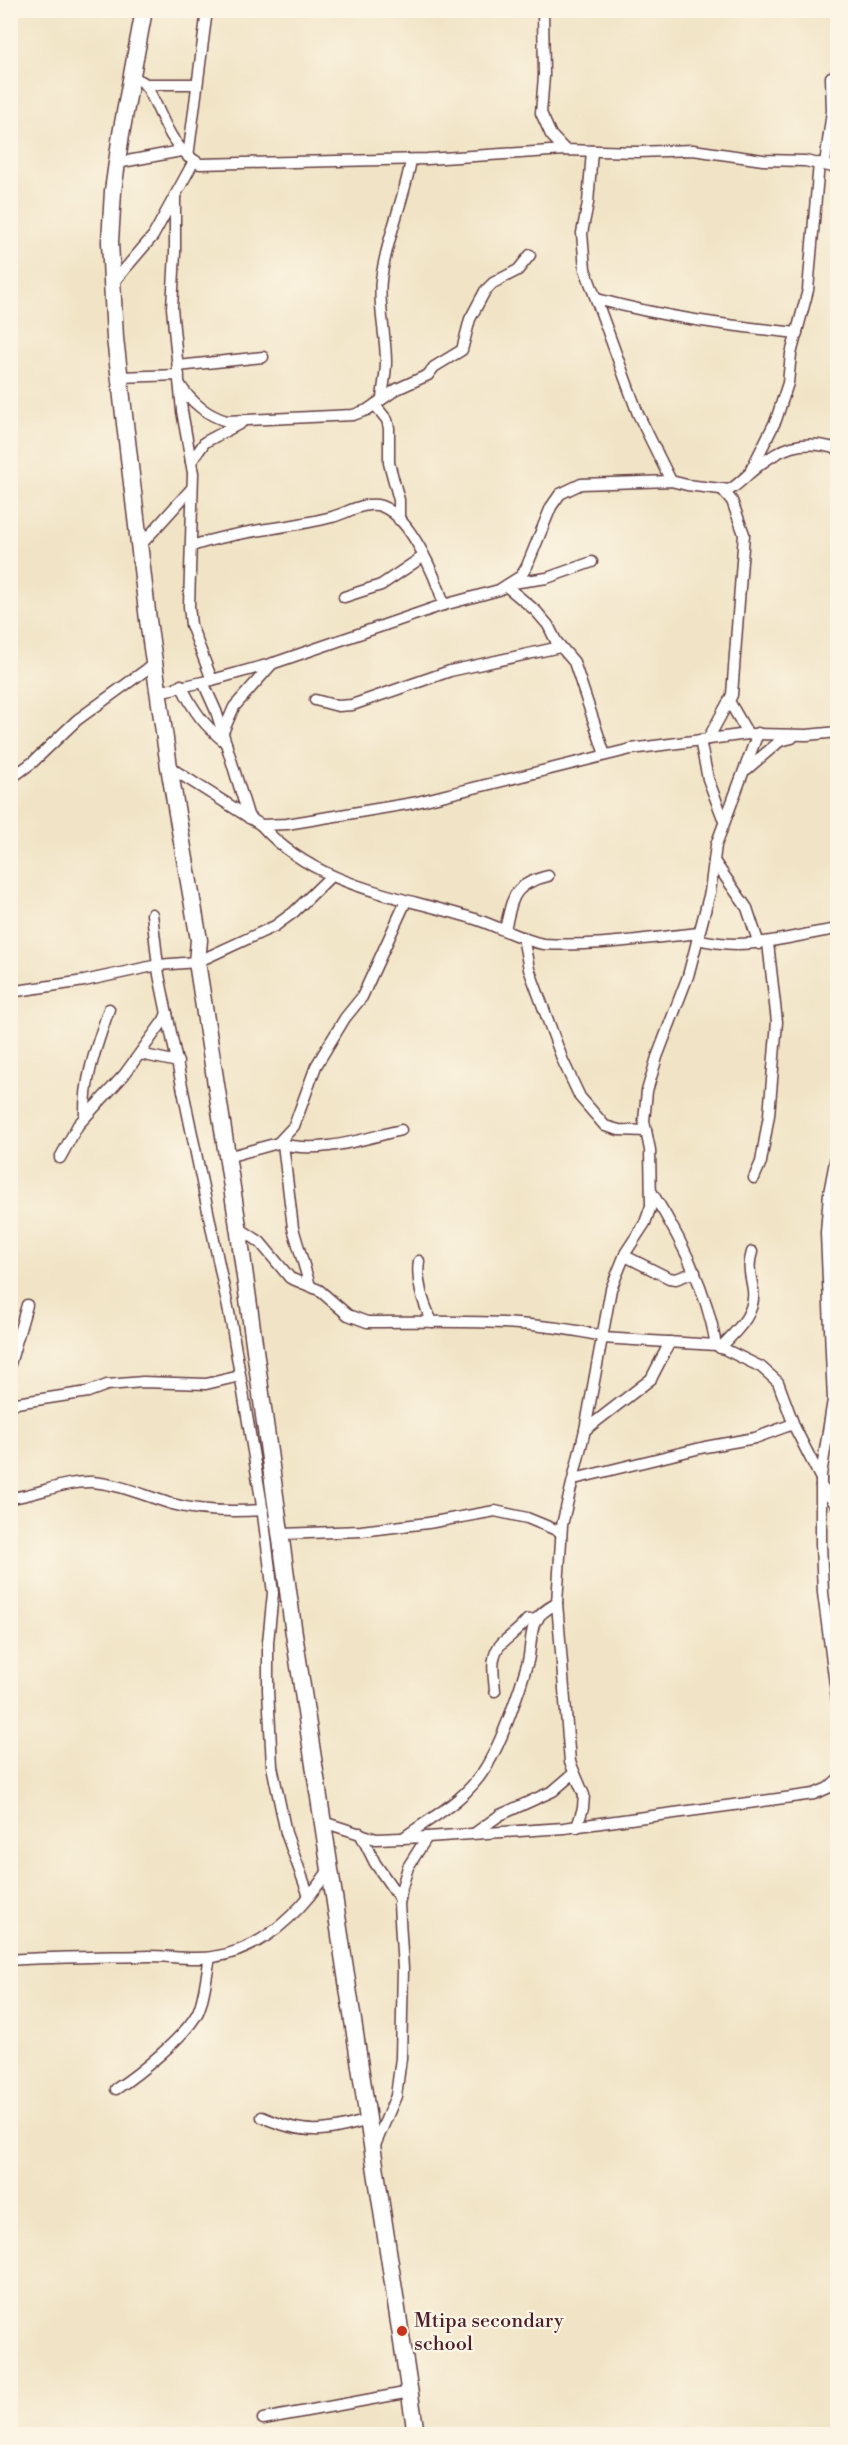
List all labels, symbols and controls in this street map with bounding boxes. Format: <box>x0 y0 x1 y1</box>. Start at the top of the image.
place label: Mtipa secondary school <box>414 2309 564 2357</box>
marker: Mtipa secondary school <box>395 2324 409 2338</box>

